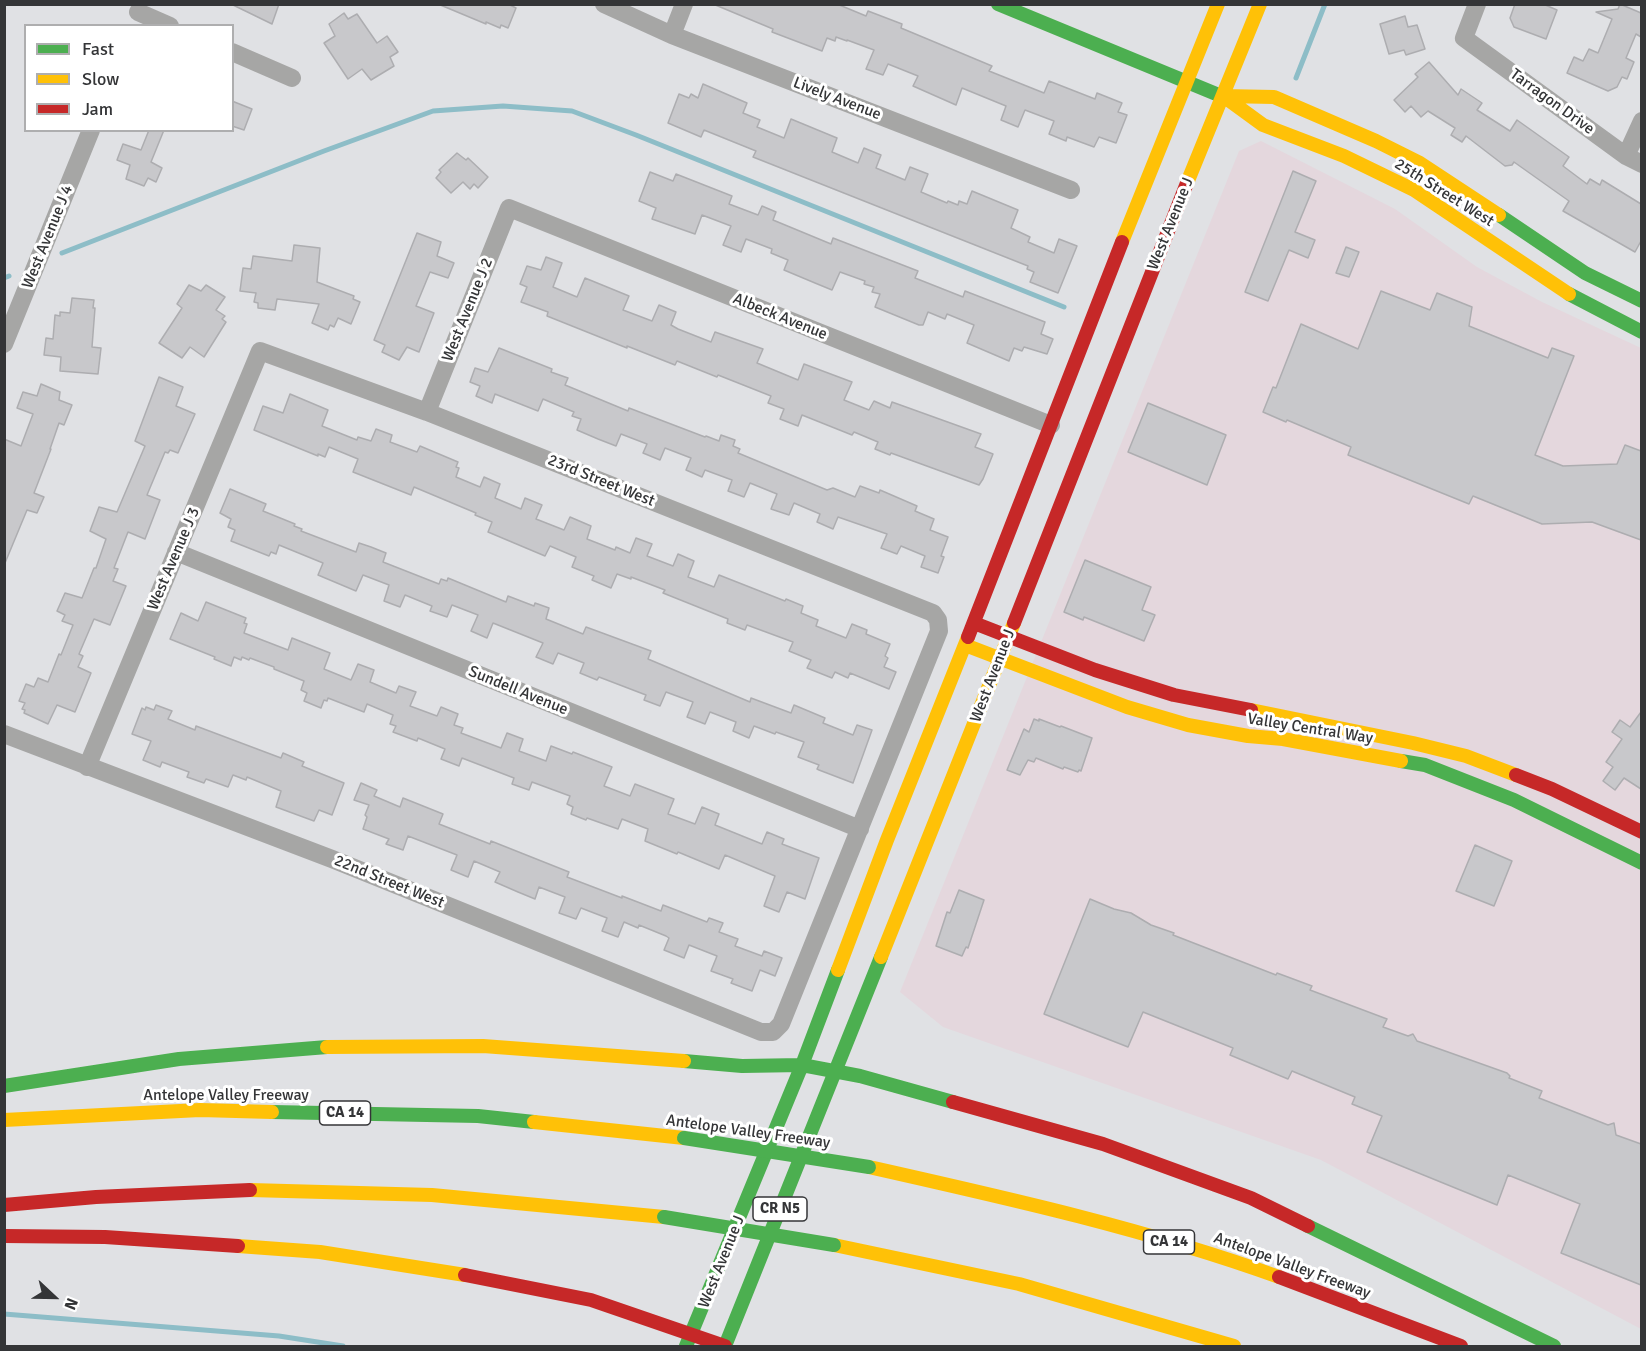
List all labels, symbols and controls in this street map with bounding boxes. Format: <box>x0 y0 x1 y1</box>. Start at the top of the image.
legend <box>24 24 234 132</box>
text: Fast <box>82 38 114 60</box>
street label: Tarragon Drive <box>1506 65 1598 139</box>
text: Slow <box>82 68 119 90</box>
street label: Lively Avenue <box>790 73 884 125</box>
text: Jam <box>82 98 113 120</box>
street label: 25th Street West <box>1391 155 1497 231</box>
street label: West Avenue J <box>1144 175 1198 273</box>
street label: West Avenue J 4 <box>18 182 78 292</box>
street label: West Avenue J 2 <box>438 255 498 365</box>
street label: Albeck Avenue <box>730 289 830 345</box>
street label: 23rd Street West <box>545 451 657 511</box>
street label: West Avenue J 3 <box>144 505 204 613</box>
street label: West Avenue J <box>967 627 1019 725</box>
street label: Sundell Avenue <box>465 662 571 720</box>
street label: Valley Central Way <box>1246 710 1374 748</box>
street label: 22nd Street West <box>331 851 447 913</box>
street label: Antelope Valley Freeway <box>143 1086 309 1106</box>
road number: CA 14 <box>320 1101 370 1125</box>
street label: Antelope Valley Freeway <box>665 1111 831 1153</box>
road number: CR N5 <box>753 1197 807 1221</box>
street label: West Avenue J <box>695 1213 749 1311</box>
street label: Antelope Valley Freeway <box>1211 1229 1373 1303</box>
road number: CA 14 <box>1144 1230 1194 1254</box>
north arrow <box>24 1267 84 1327</box>
text: N <box>59 1295 82 1313</box>

